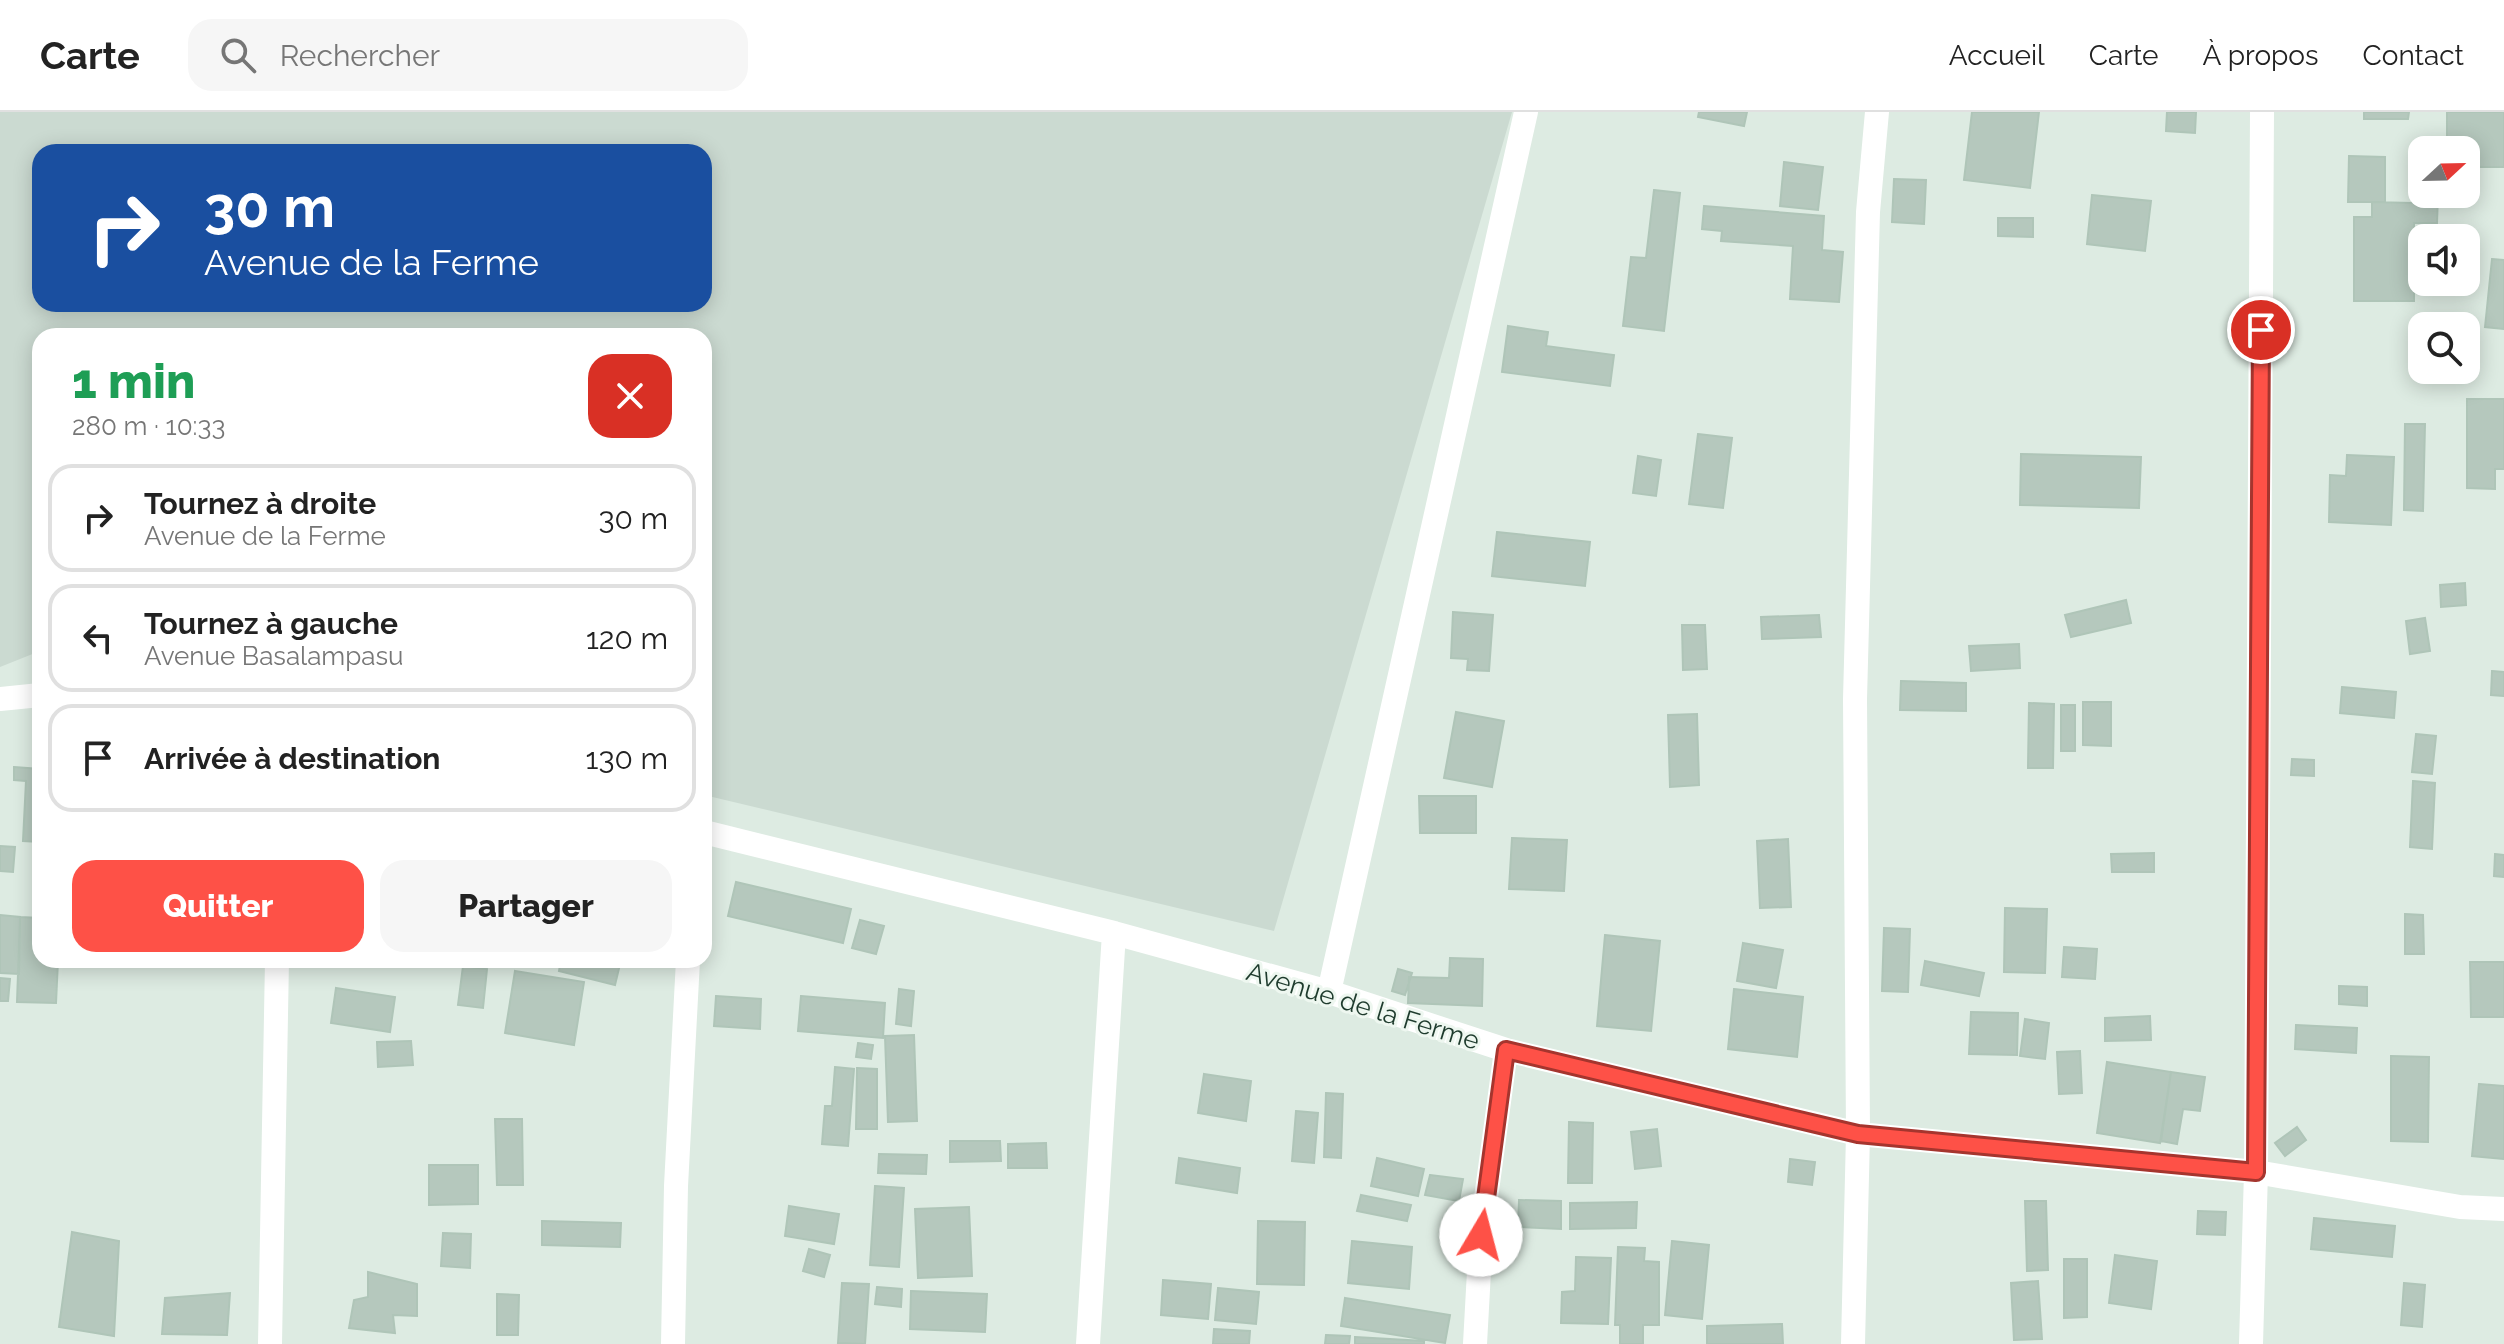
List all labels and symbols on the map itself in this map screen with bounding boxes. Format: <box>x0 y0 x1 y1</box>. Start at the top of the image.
north arrow <box>2408 136 2480 208</box>
pin <box>2227 296 2295 364</box>
street label: Avenue de la Ferme <box>1243 956 1483 1056</box>
position arrow <box>1439 1193 1523 1277</box>

